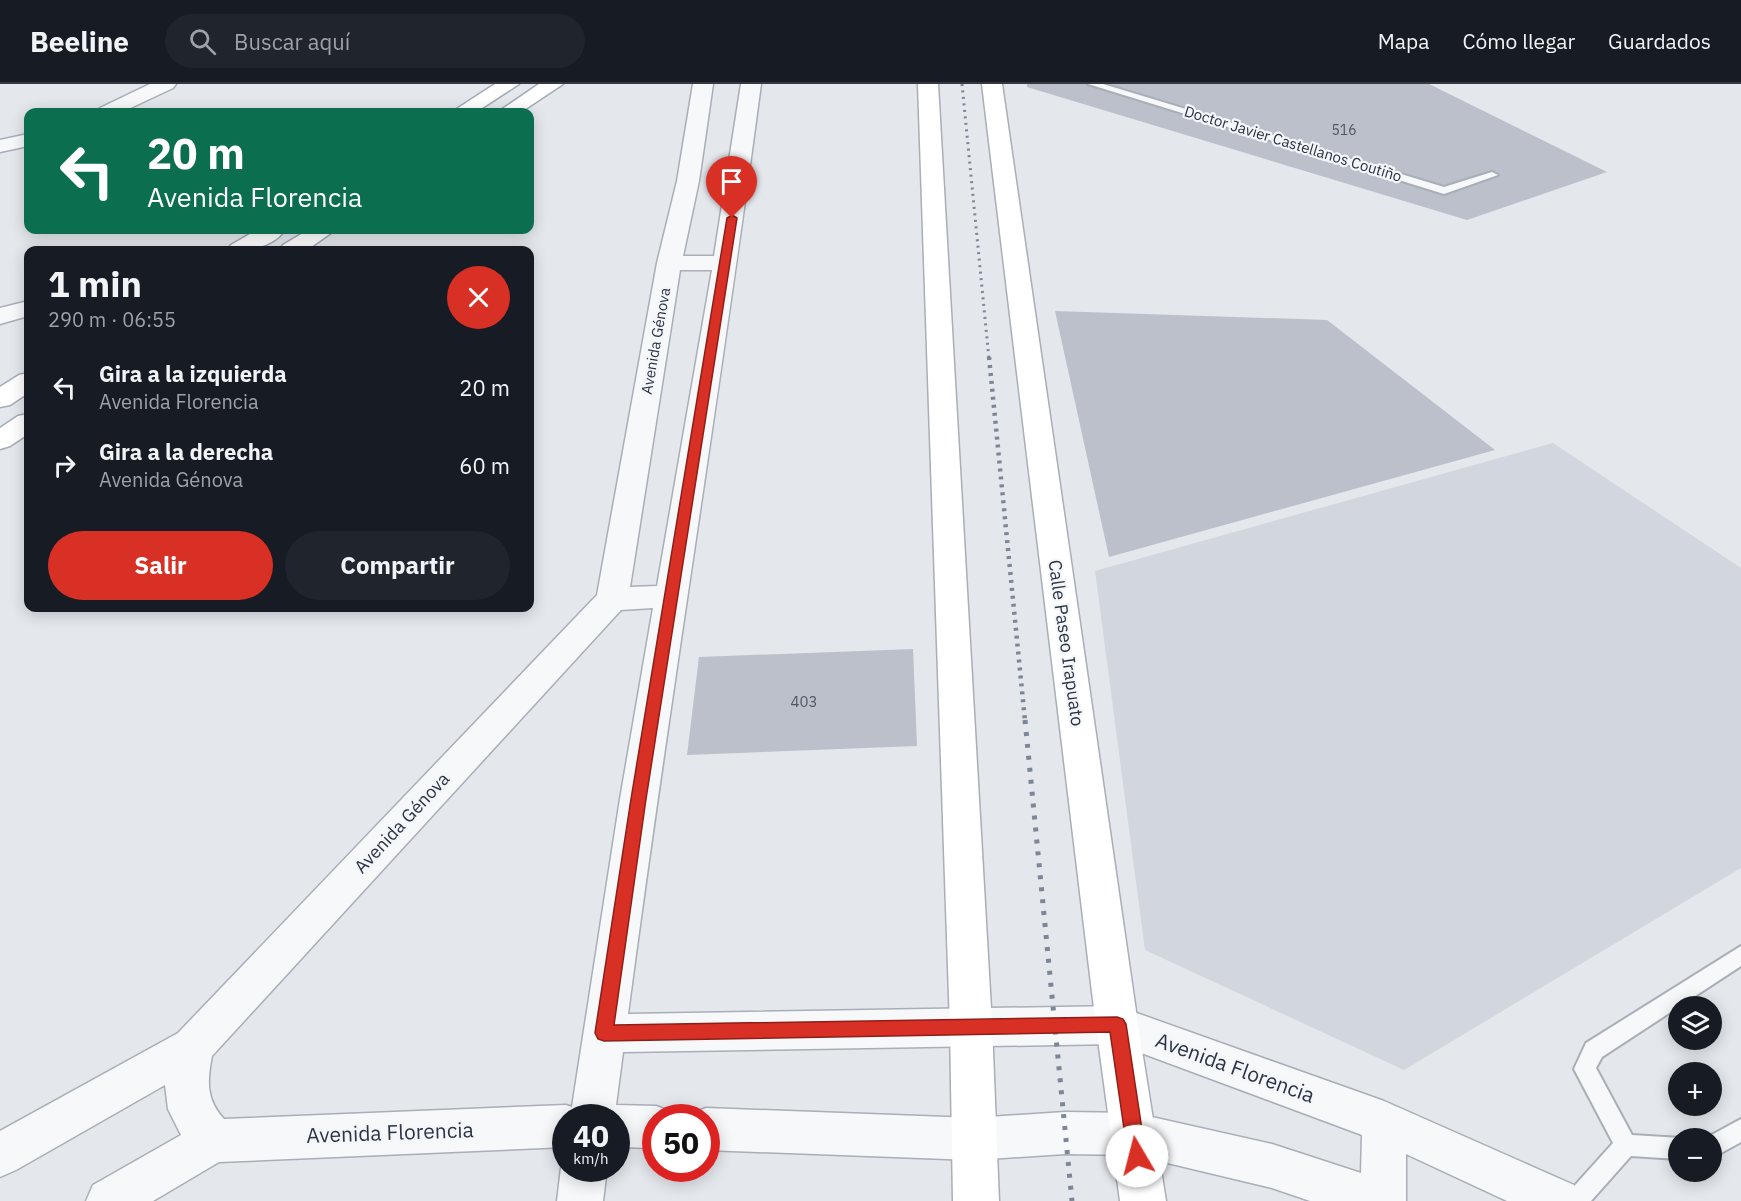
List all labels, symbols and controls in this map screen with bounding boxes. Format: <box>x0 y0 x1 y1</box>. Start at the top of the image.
search box <box>165 14 585 68</box>
text: Beeline <box>30 23 129 60</box>
icon: search <box>186 25 219 58</box>
text: Buscar aquí <box>234 27 350 56</box>
text: Mapa <box>1378 27 1429 55</box>
text: Cómo llegar <box>1462 27 1575 55</box>
text: Guardados <box>1608 27 1711 55</box>
street label: Doctor Javier Castellanos Coutiño <box>1182 101 1404 186</box>
house number: 516 <box>1331 121 1357 139</box>
text: 20 m <box>147 126 245 181</box>
icon: left <box>48 132 126 210</box>
pin <box>706 156 757 218</box>
icon: arrive <box>715 165 748 198</box>
text: Avenida Florencia <box>147 179 362 214</box>
text: 1 min <box>48 260 142 307</box>
button: close <box>447 266 510 329</box>
street label: Avenida Génova <box>637 286 674 396</box>
text: 290 m · 06:55 <box>48 306 176 333</box>
text: Gira a la izquierda <box>99 359 287 388</box>
icon: left <box>48 371 81 404</box>
text: 20 m <box>459 373 510 402</box>
text: Avenida Florencia <box>99 388 259 415</box>
text: Gira a la derecha <box>99 437 273 466</box>
icon: right <box>48 449 81 482</box>
text: 60 m <box>459 451 510 480</box>
text: Avenida Génova <box>99 466 243 493</box>
button: Salir <box>48 531 273 600</box>
button: Compartir <box>285 531 510 600</box>
street label: Calle Paseo Irapuato <box>1043 558 1090 728</box>
house number: 403 <box>790 692 818 711</box>
street label: Avenida Génova <box>349 767 455 878</box>
map controls <box>1668 996 1722 1182</box>
button: layers <box>1668 996 1722 1050</box>
street label: Avenida Florencia <box>1152 1025 1319 1109</box>
button: + <box>1668 1062 1722 1116</box>
speed limit sign: 50 <box>642 1104 720 1182</box>
street label: Avenida Florencia <box>306 1115 474 1149</box>
text: 40 <box>573 1116 609 1155</box>
position arrow <box>1105 1124 1169 1188</box>
button: − <box>1668 1128 1722 1182</box>
text: km/h <box>573 1149 609 1168</box>

